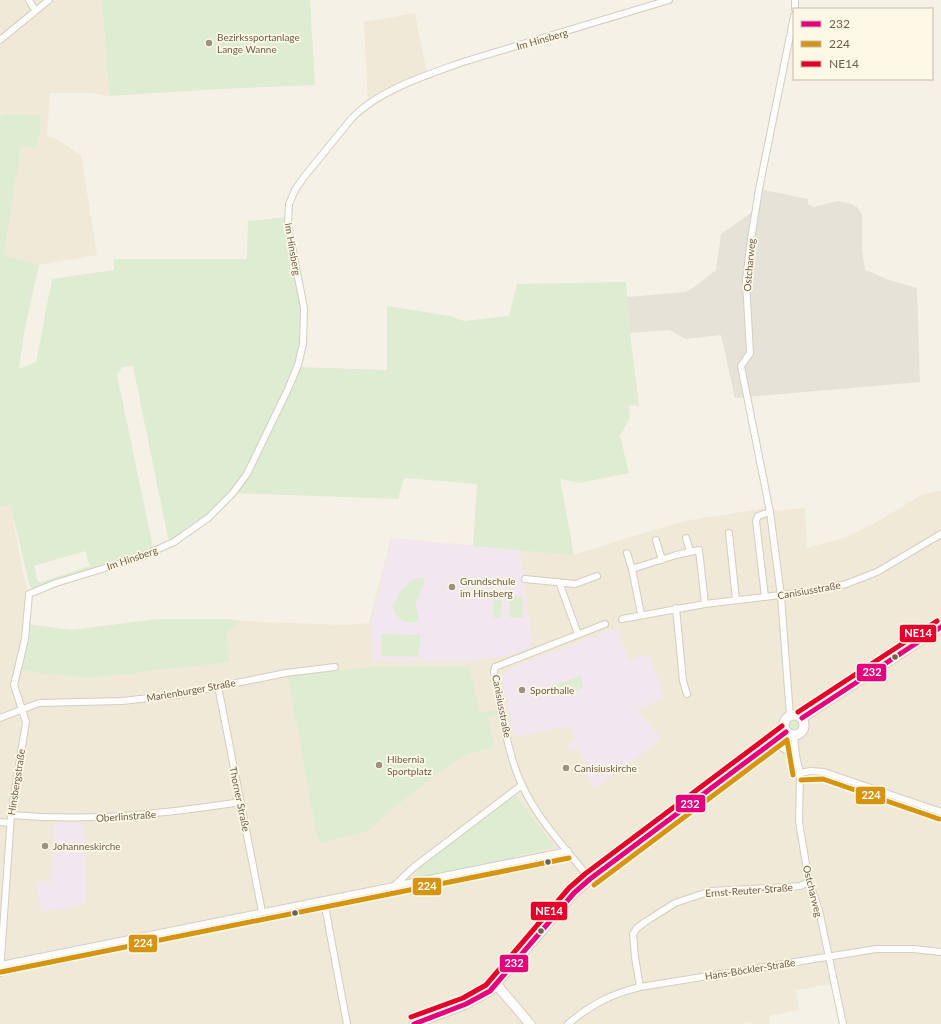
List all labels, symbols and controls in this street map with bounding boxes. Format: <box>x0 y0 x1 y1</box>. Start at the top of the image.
legend <box>793 8 933 80</box>
text: 232 <box>829 16 850 31</box>
street label: Im Hinsberg <box>515 26 569 52</box>
place label: Bezirkssportanlage Lange Wanne <box>217 31 300 55</box>
text: 224 <box>829 36 850 51</box>
marker: Bezirkssportanlage Lange Wanne <box>204 38 214 48</box>
text: NE14 <box>829 56 859 71</box>
street label: Im Hinsberg <box>282 222 304 276</box>
street label: Ostcharweg <box>741 238 757 292</box>
street label: Im Hinsberg <box>105 544 159 572</box>
place label: Grundschule im Hinsberg <box>460 575 516 599</box>
street label: Canisiusstraße <box>777 579 841 601</box>
marker: Grundschule im Hinsberg <box>447 582 457 592</box>
line badge: NE14 <box>899 624 937 643</box>
text: NE14 <box>904 626 932 639</box>
unlabelled marker <box>890 652 900 662</box>
line badge: 232 <box>856 663 887 682</box>
text: 232 <box>862 665 882 678</box>
street label: Canisiusstraße <box>490 674 514 738</box>
street label: Marienburger Straße <box>145 676 237 704</box>
place label: Sporthalle <box>530 684 574 696</box>
marker: Sporthalle <box>517 685 527 695</box>
street label: Hinsbergstraße <box>5 748 27 816</box>
place label: Hibernia Sportplatz <box>387 753 432 777</box>
marker: Hibernia Sportplatz <box>374 760 384 770</box>
place label: Canisiuskirche <box>574 762 637 774</box>
marker: Canisiuskirche <box>561 763 571 773</box>
street label: Thorner Straße <box>227 765 253 833</box>
line badge: 224 <box>855 786 886 805</box>
text: 224 <box>861 788 881 801</box>
line badge: 232 <box>675 794 706 813</box>
text: 232 <box>680 797 700 810</box>
street label: Oberlinstraße <box>96 808 156 824</box>
place label: Johanneskirche <box>53 840 121 852</box>
marker: Johanneskirche <box>40 841 50 851</box>
unlabelled marker <box>543 857 553 867</box>
street label: Ostcharweg <box>801 864 825 918</box>
line badge: 224 <box>412 877 442 896</box>
text: 224 <box>417 879 437 892</box>
street label: Ernst-Reuter-Straße <box>705 881 793 899</box>
line badge: NE14 <box>530 901 568 921</box>
text: NE14 <box>535 904 563 917</box>
unlabelled marker <box>290 908 300 918</box>
unlabelled marker <box>536 926 546 936</box>
line badge: 224 <box>128 934 158 953</box>
text: 224 <box>133 936 153 949</box>
line badge: 232 <box>499 954 529 973</box>
text: 232 <box>504 956 524 969</box>
street label: Hans-Böckler-Straße <box>704 956 796 982</box>

